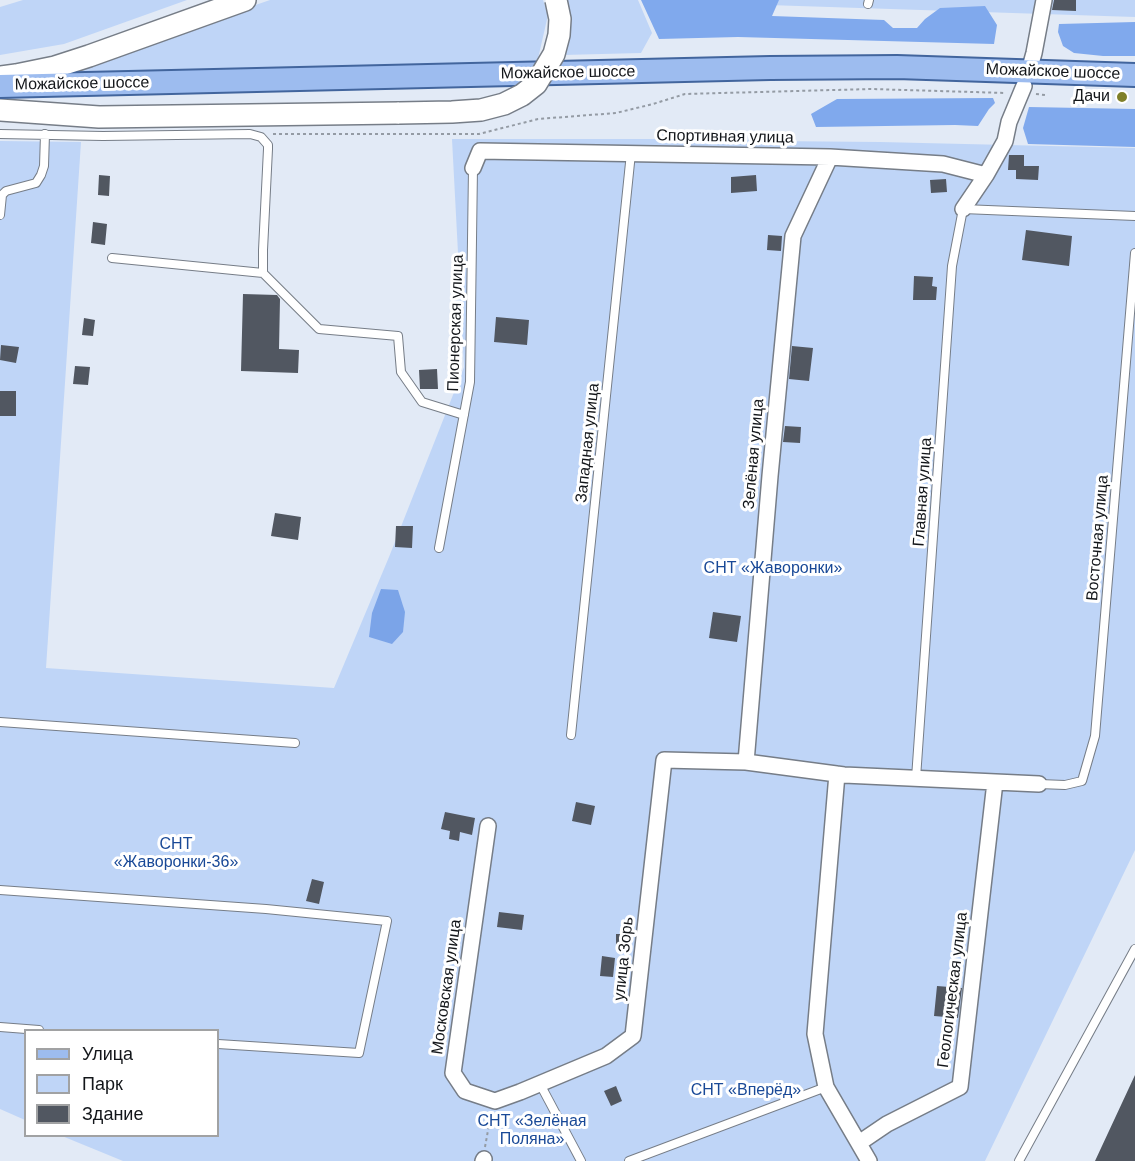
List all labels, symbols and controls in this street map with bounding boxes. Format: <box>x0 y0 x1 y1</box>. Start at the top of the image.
street label: Можайское шоссе <box>985 60 1121 84</box>
street label: Можайское шоссе <box>500 62 636 84</box>
street label: Можайское шоссе <box>14 73 150 95</box>
place label: Дачи <box>1073 87 1110 107</box>
marker: Дачи <box>1115 90 1129 104</box>
street label: Спортивная улица <box>656 126 794 148</box>
street label: Пионерская улица <box>444 254 468 392</box>
street label: Западная улица <box>572 382 604 504</box>
street label: Зелёная улица <box>740 398 768 510</box>
street label: Главная улица <box>910 437 936 547</box>
street label: Восточная улица <box>1083 474 1113 602</box>
park label: СНТ «Жаворонки» <box>704 559 842 579</box>
park label: СНТ «Жаворонки-36» <box>114 835 238 873</box>
street label: Геологическая улица <box>934 911 972 1069</box>
street label: улица Зорь <box>610 916 638 1002</box>
street label: Московская улица <box>428 918 466 1056</box>
legend <box>24 1029 219 1137</box>
text: Улица <box>82 1044 133 1064</box>
text: Парк <box>82 1074 123 1094</box>
park label: СНТ «Вперёд» <box>691 1081 801 1101</box>
text: Здание <box>82 1104 143 1124</box>
park label: СНТ «Зелёная Поляна» <box>478 1112 586 1150</box>

